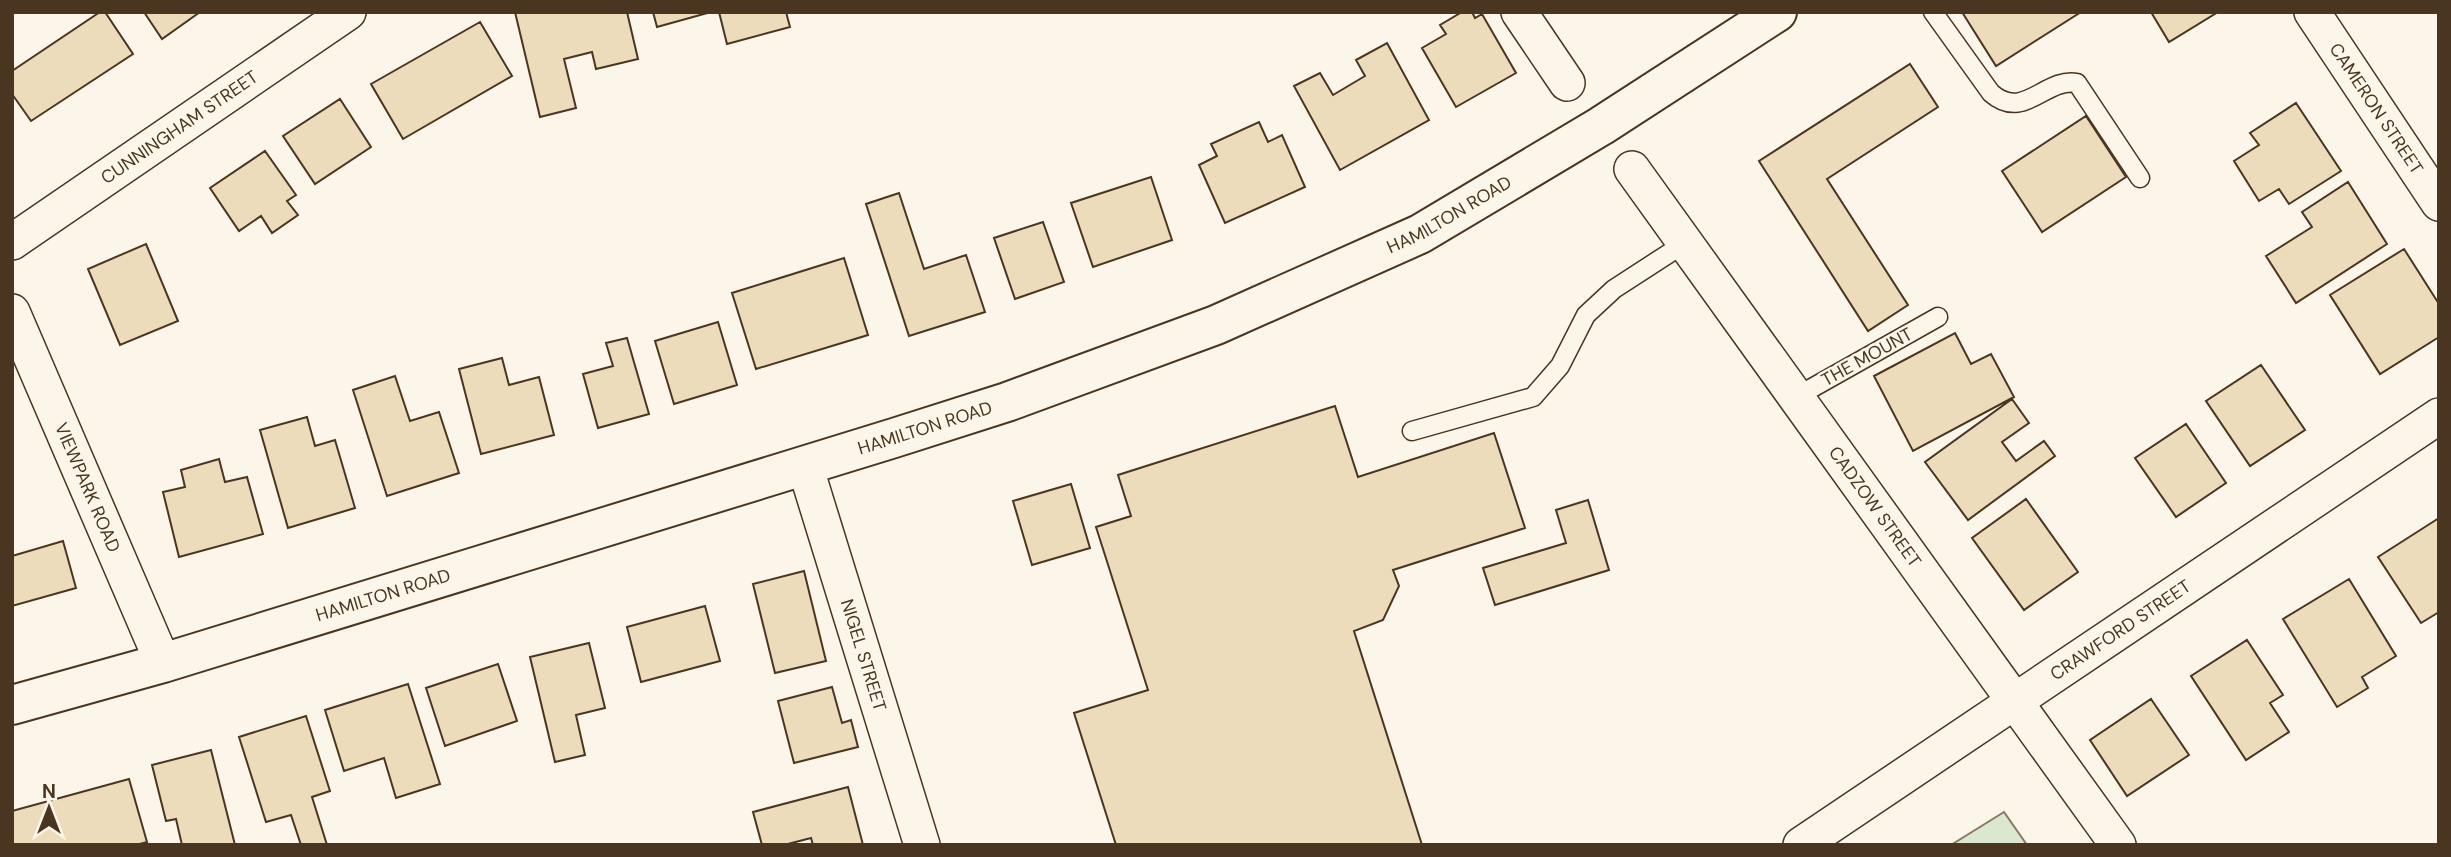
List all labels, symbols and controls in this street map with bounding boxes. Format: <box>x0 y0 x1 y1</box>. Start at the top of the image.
street label: CAMERON STREET <box>2324 38 2429 179</box>
street label: CUNNINGHAM STREET <box>96 65 263 190</box>
street label: HAMILTON ROAD <box>1383 170 1516 259</box>
street label: THE MOUNT <box>1817 322 1917 392</box>
street label: HAMILTON ROAD <box>855 396 995 460</box>
street label: VIEWPARK ROAD <box>49 419 126 556</box>
street label: CADZOW STREET <box>1823 442 1926 572</box>
street label: HAMILTON ROAD <box>313 563 453 627</box>
street label: CRAWFORD STREET <box>2045 574 2195 686</box>
street label: NIGEL STREET <box>835 596 892 714</box>
north arrow <box>14 773 84 843</box>
text: N <box>42 779 56 804</box>

